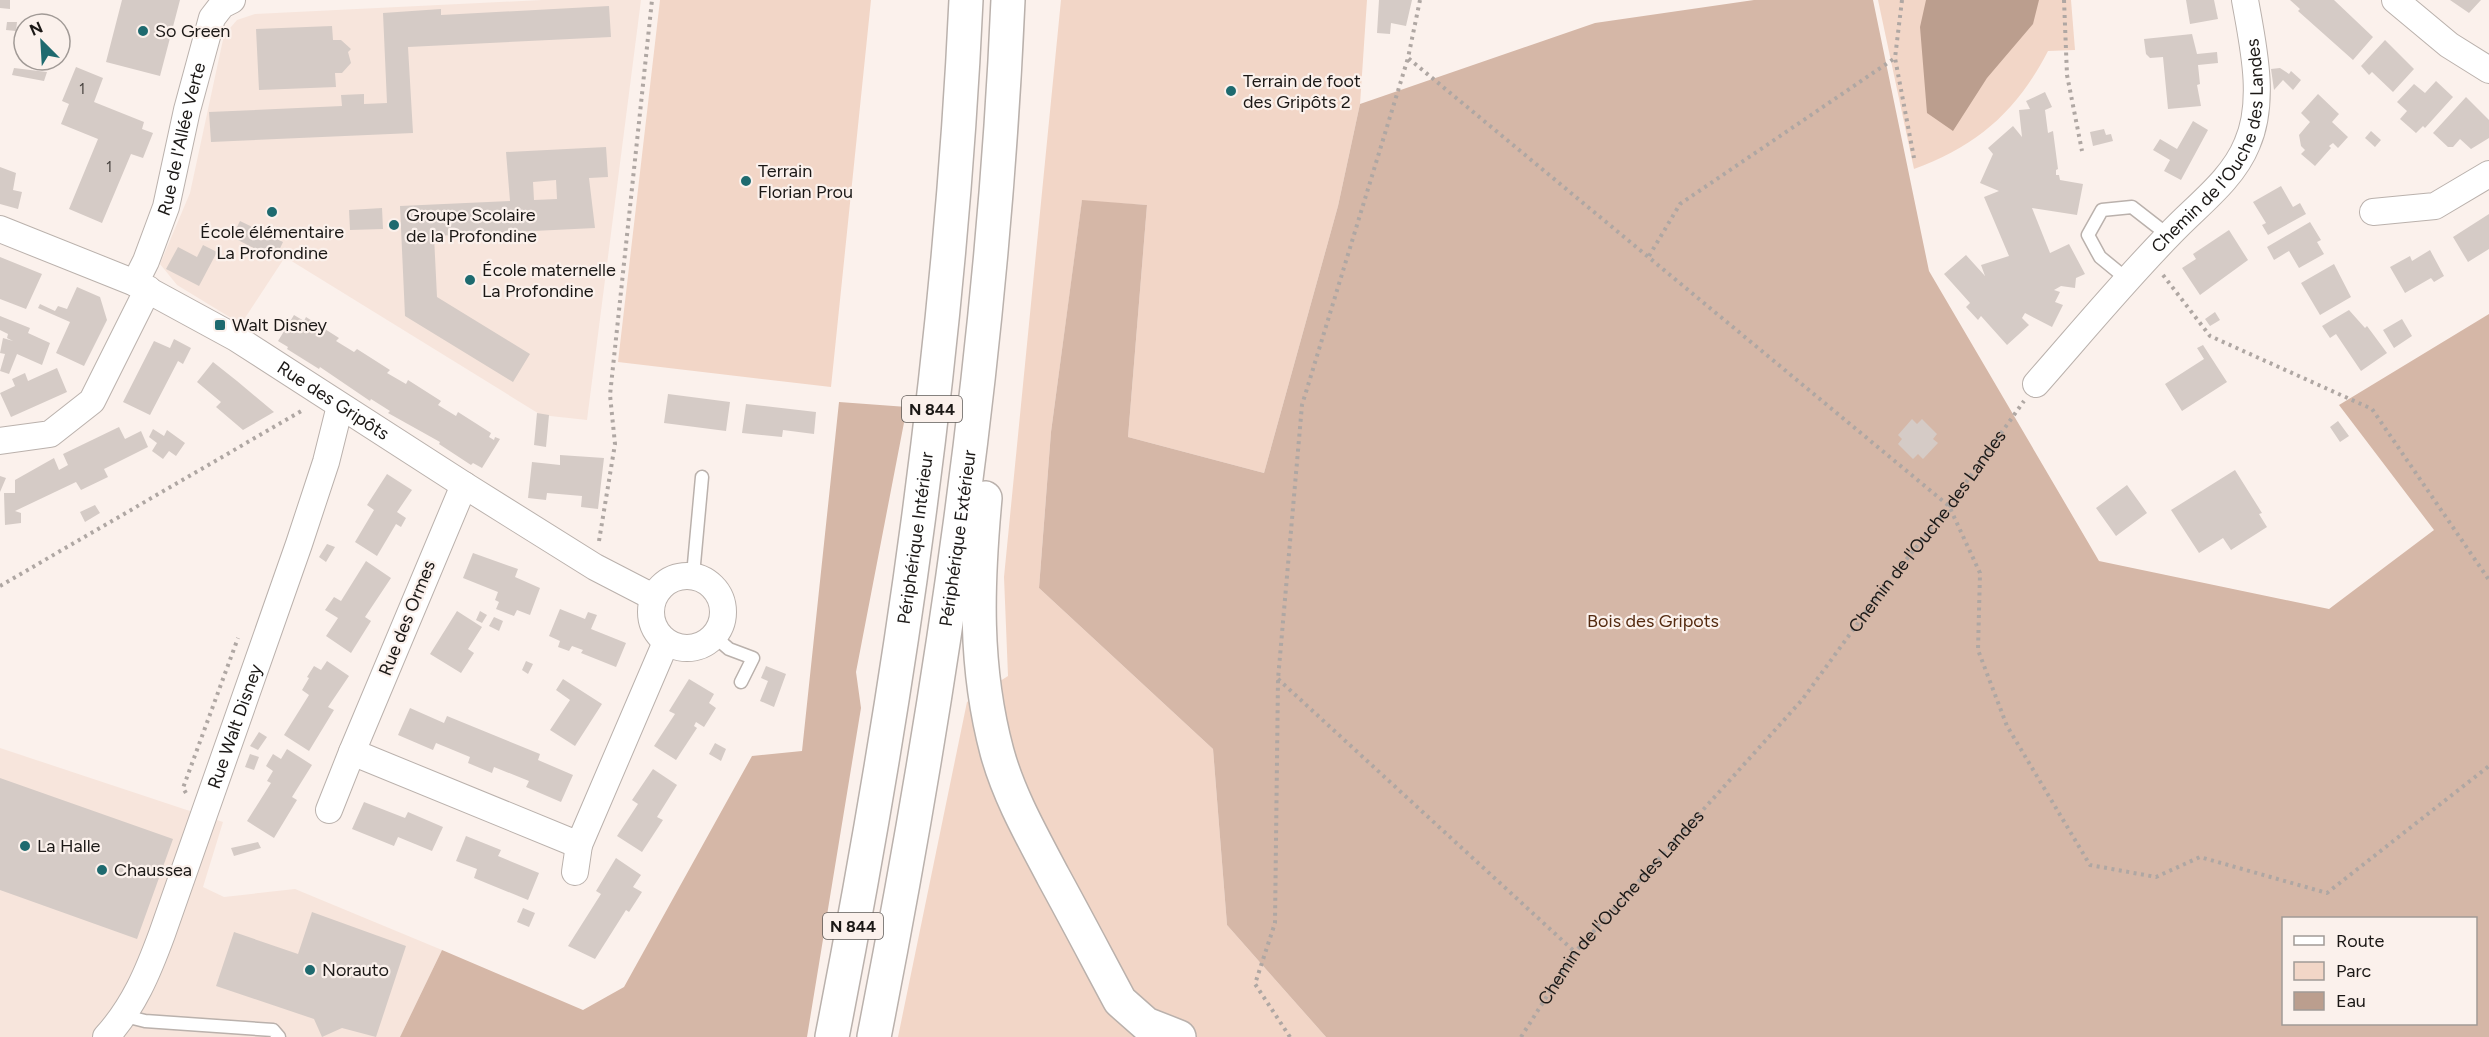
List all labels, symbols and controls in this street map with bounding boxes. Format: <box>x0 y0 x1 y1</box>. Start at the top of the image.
north arrow <box>12 12 72 72</box>
text: N <box>27 18 46 40</box>
place label: So Green <box>155 20 230 42</box>
marker: So Green <box>136 24 150 38</box>
street label: Chemin de l'Ouche des Landes <box>2147 37 2268 258</box>
street label: Rue de l'Allée Verte <box>153 60 210 219</box>
place label: Terrain de foot des Gripôts 2 <box>1243 70 1361 113</box>
house number: 1 <box>79 80 85 98</box>
marker: Terrain de foot des Gripôts 2 <box>1224 84 1238 98</box>
house number: 1 <box>106 158 112 176</box>
place label: Terrain Florian Prou <box>758 160 853 203</box>
marker: Terrain Florian Prou <box>739 174 753 188</box>
place label: Groupe Scolaire de la Profondine <box>406 204 537 247</box>
marker: École élémentaire La Profondine <box>265 205 279 219</box>
marker: Groupe Scolaire de la Profondine <box>387 218 401 232</box>
place label: École élémentaire La Profondine <box>200 221 344 264</box>
place label: École maternelle La Profondine <box>482 259 616 302</box>
marker: École maternelle La Profondine <box>463 273 477 287</box>
place label: Walt Disney <box>232 314 328 336</box>
marker: Walt Disney <box>213 318 227 332</box>
street label: Rue des Gripôts <box>273 356 393 445</box>
road number: N 844 <box>902 396 962 422</box>
street label: Chemin de l'Ouche des Landes <box>1844 426 2011 637</box>
street label: Périphérique Extérieur <box>935 448 981 628</box>
street label: Périphérique Intérieur <box>893 451 938 626</box>
street label: Rue des Ormes <box>374 557 440 679</box>
park label: Bois des Gripots <box>1587 610 1719 632</box>
street label: Rue Walt Disney <box>203 661 267 792</box>
street label: Chemin de l'Ouche des Landes <box>1533 805 1709 1009</box>
place label: La Halle <box>37 835 101 857</box>
marker: La Halle <box>18 839 32 853</box>
place label: Chaussea <box>114 859 192 881</box>
marker: Chaussea <box>95 863 109 877</box>
road number: N 844 <box>823 913 883 939</box>
legend <box>2282 917 2477 1025</box>
text: Route <box>2336 930 2385 952</box>
place label: Norauto <box>322 959 389 981</box>
text: Parc <box>2336 960 2372 982</box>
marker: Norauto <box>303 963 317 977</box>
text: Eau <box>2336 990 2366 1012</box>

